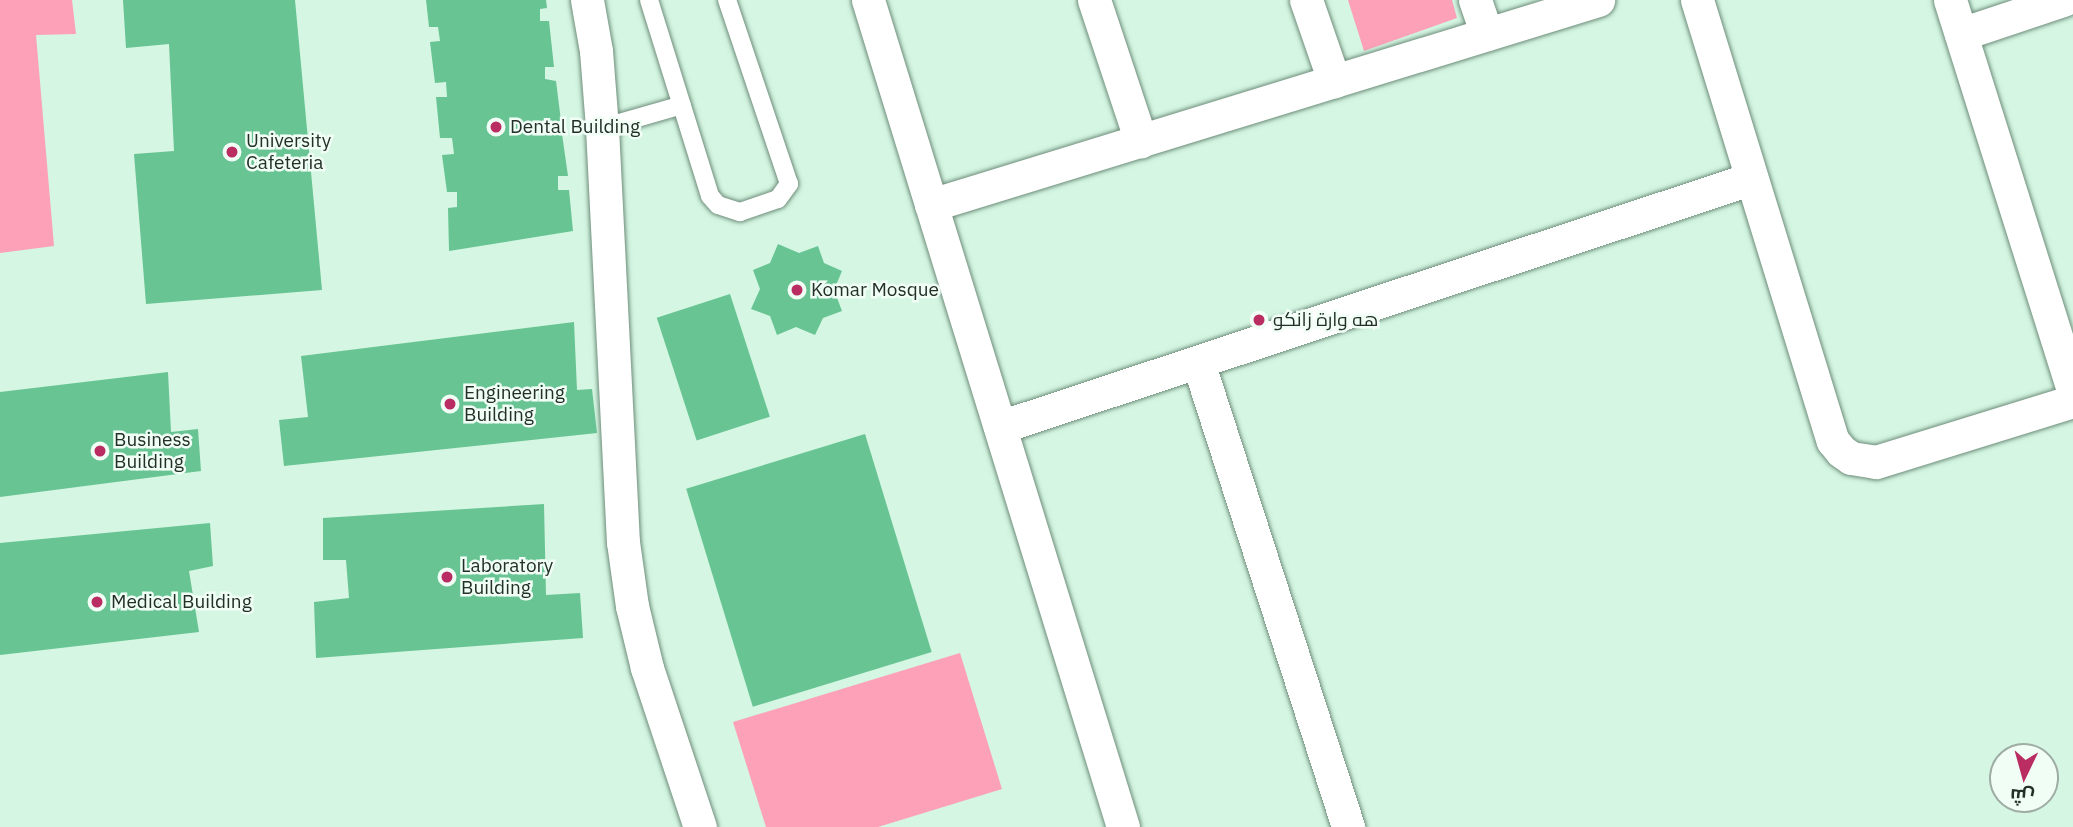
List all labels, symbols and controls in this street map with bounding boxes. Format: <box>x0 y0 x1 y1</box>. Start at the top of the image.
place label: Dental Building <box>510 116 640 138</box>
marker: Dental Building <box>488 119 504 135</box>
place label: University Cafeteria <box>246 130 331 174</box>
marker: University Cafeteria <box>224 144 240 160</box>
place label: Komar Mosque <box>811 279 939 301</box>
marker: Komar Mosque <box>789 282 805 298</box>
place label: هه وارة زانكو <box>1273 309 1378 331</box>
marker: هه وارة زانكو <box>1251 312 1267 328</box>
place label: Engineering Building <box>464 382 565 426</box>
marker: Engineering Building <box>442 396 458 412</box>
place label: Business Building <box>114 429 191 473</box>
marker: Business Building <box>92 443 108 459</box>
place label: Laboratory Building <box>461 555 553 599</box>
marker: Laboratory Building <box>439 569 455 585</box>
place label: Medical Building <box>111 591 252 613</box>
marker: Medical Building <box>89 594 105 610</box>
north arrow <box>1989 743 2059 813</box>
text: ش <box>2009 784 2036 810</box>

